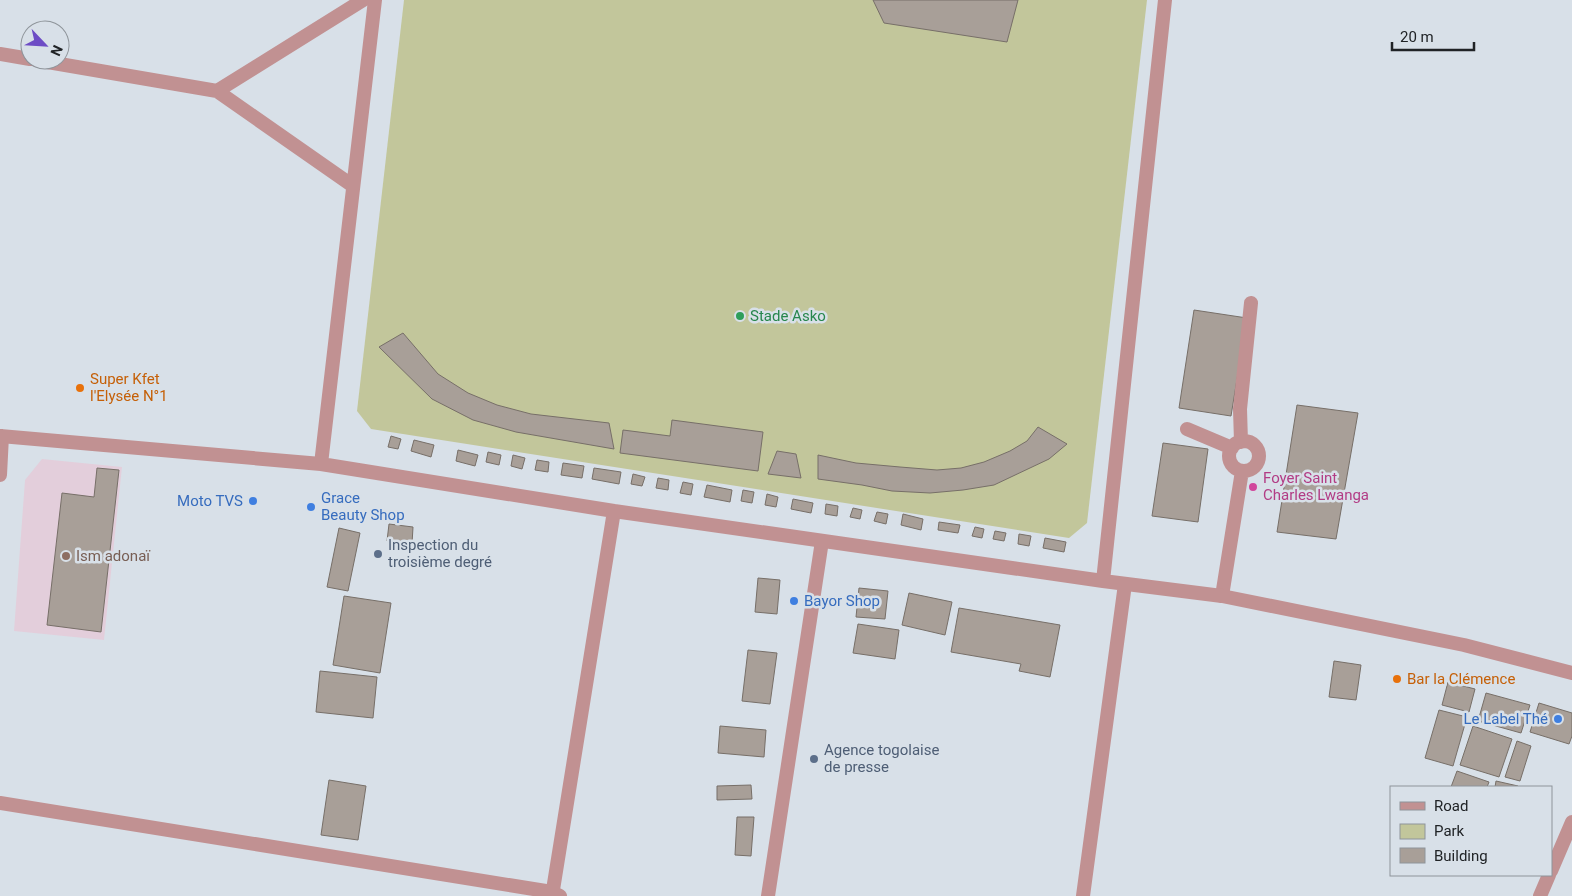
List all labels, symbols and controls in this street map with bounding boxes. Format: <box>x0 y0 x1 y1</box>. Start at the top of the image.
north arrow <box>20 20 70 70</box>
scale bar <box>1392 20 1474 52</box>
text: 20 m <box>1400 28 1434 46</box>
text: N <box>47 43 66 58</box>
place label: Stade Asko <box>750 307 826 325</box>
marker: Stade Asko <box>734 310 746 322</box>
place label: Super Kfet l'Elysée N°1 <box>90 370 168 405</box>
marker: Super Kfet l'Elysée N°1 <box>74 382 86 394</box>
place label: Foyer Saint Charles Lwanga <box>1263 469 1369 504</box>
marker: Foyer Saint Charles Lwanga <box>1247 481 1259 493</box>
place label: Grace Beauty Shop <box>321 489 405 524</box>
place label: Moto TVS <box>177 492 243 510</box>
marker: Moto TVS <box>247 495 259 507</box>
marker: Grace Beauty Shop <box>305 501 317 513</box>
place label: Inspection du troisième degré <box>388 536 492 571</box>
place label: Ism adonaï <box>76 547 151 565</box>
marker: Inspection du troisième degré <box>372 548 384 560</box>
marker: Ism adonaï <box>60 550 72 562</box>
place label: Bayor Shop <box>804 592 880 610</box>
marker: Bayor Shop <box>788 595 800 607</box>
place label: Bar la Clémence <box>1407 670 1515 688</box>
marker: Bar la Clémence <box>1391 673 1403 685</box>
place label: Le Label Thé <box>1463 710 1548 728</box>
marker: Le Label Thé <box>1552 713 1564 725</box>
place label: Agence togolaise de presse <box>824 741 939 776</box>
marker: Agence togolaise de presse <box>808 753 820 765</box>
legend <box>1390 786 1552 876</box>
text: Road <box>1434 797 1468 815</box>
text: Park <box>1434 822 1465 840</box>
text: Building <box>1434 847 1488 865</box>

